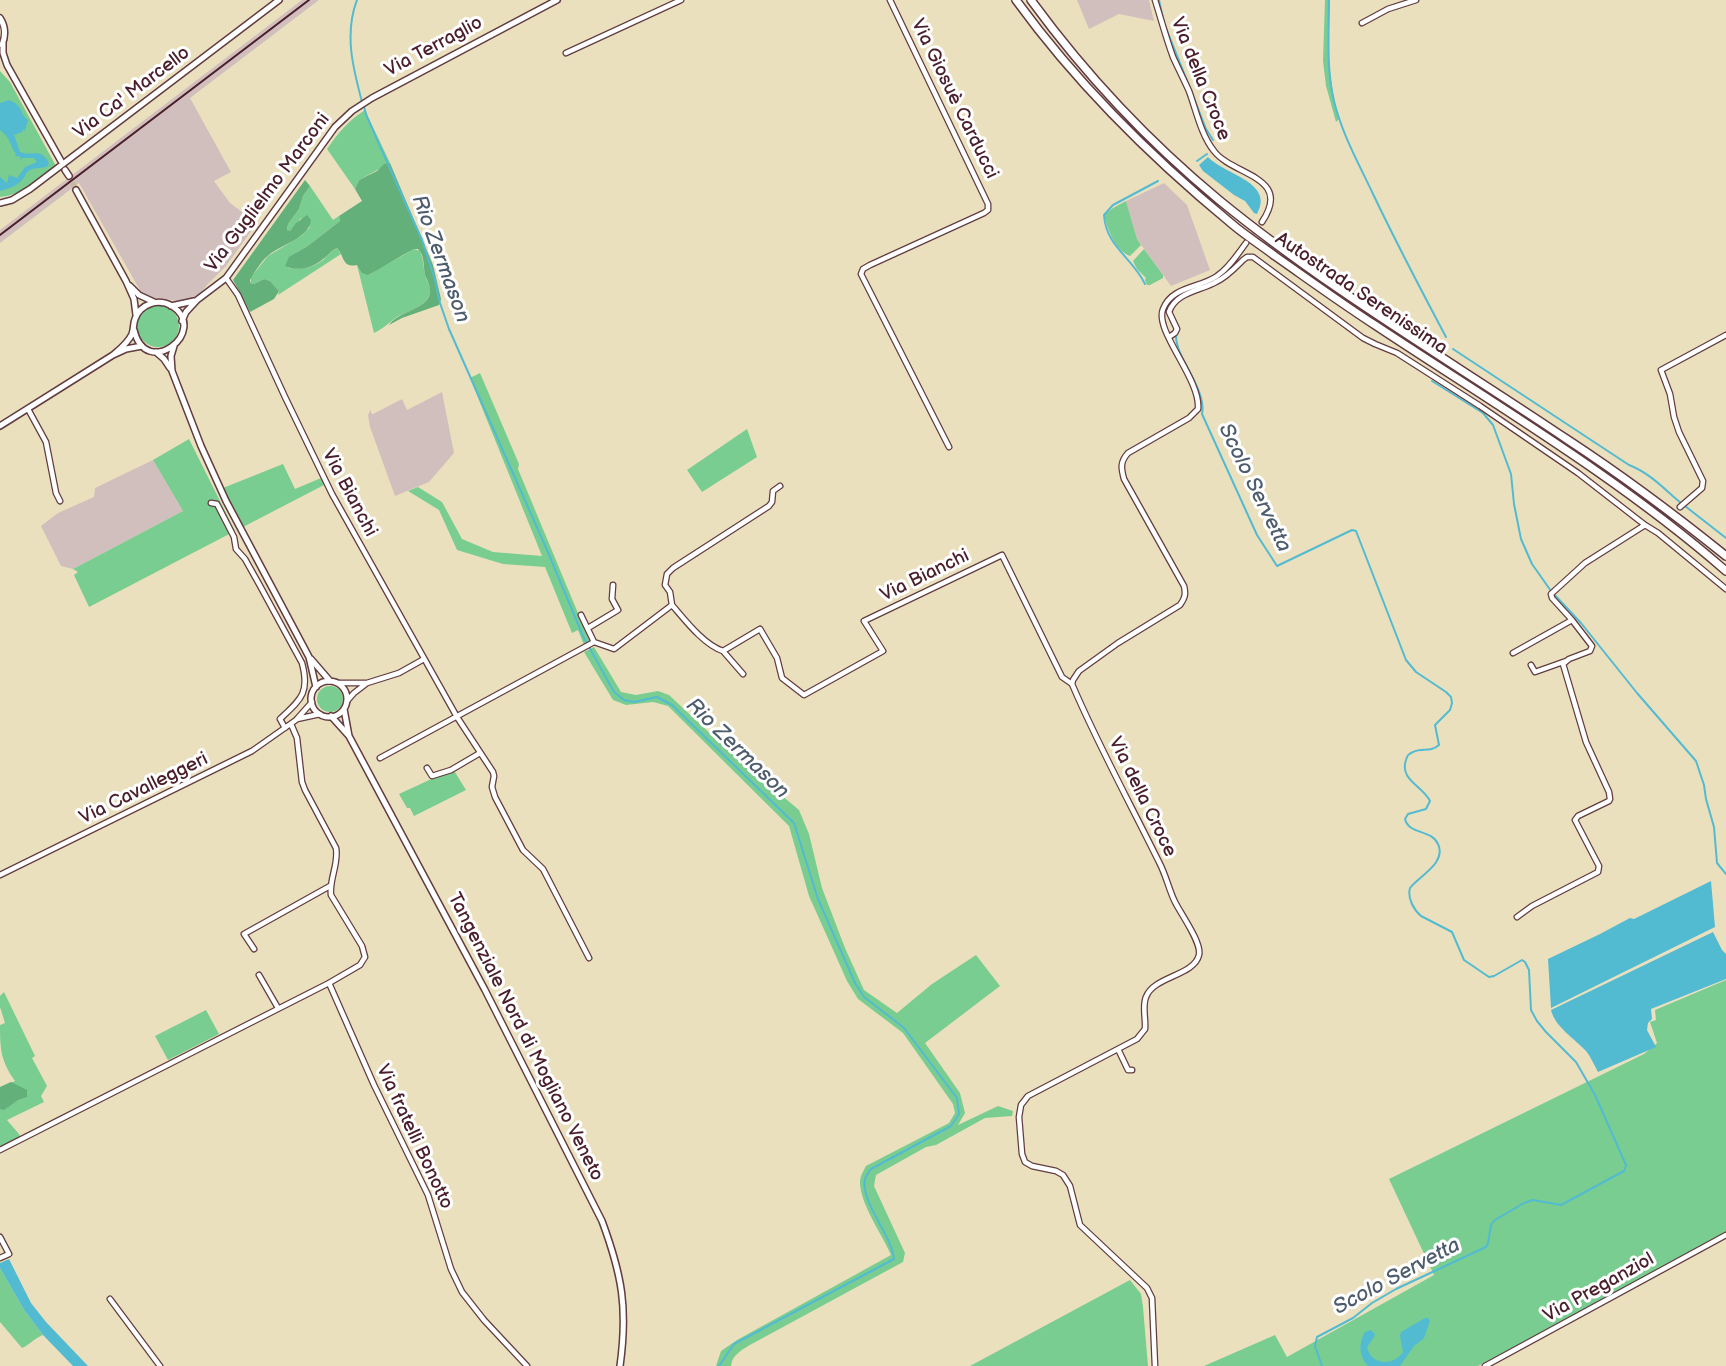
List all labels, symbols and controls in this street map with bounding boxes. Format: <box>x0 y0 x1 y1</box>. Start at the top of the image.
street label: Via Terraglio <box>381 12 487 82</box>
street label: Via della Croce <box>1165 14 1235 144</box>
street label: Via Giosuè Carducci <box>905 15 1003 183</box>
street label: Via Ca' Marcello <box>69 42 195 144</box>
street label: Via Guglielmo Marconi <box>201 109 335 277</box>
water label: Rio Zermason <box>405 192 475 326</box>
street label: Autostrada Serenissima <box>1271 228 1451 360</box>
water label: Scolo Servetta <box>1212 420 1296 556</box>
street label: Via Bianchi <box>316 445 382 541</box>
street label: Via Bianchi <box>877 545 973 607</box>
water label: Rio Zermason <box>680 693 794 805</box>
street label: Via della Croce <box>1103 733 1181 861</box>
street label: Via Cavalleggeri <box>76 748 212 830</box>
street label: Tangenziale Nord di Mogliano Veneto <box>442 889 608 1185</box>
street label: Via fratelli Bonotto <box>371 1061 457 1213</box>
water label: Scolo Servetta <box>1329 1233 1465 1321</box>
street label: Via Preganziol <box>1540 1248 1658 1328</box>

